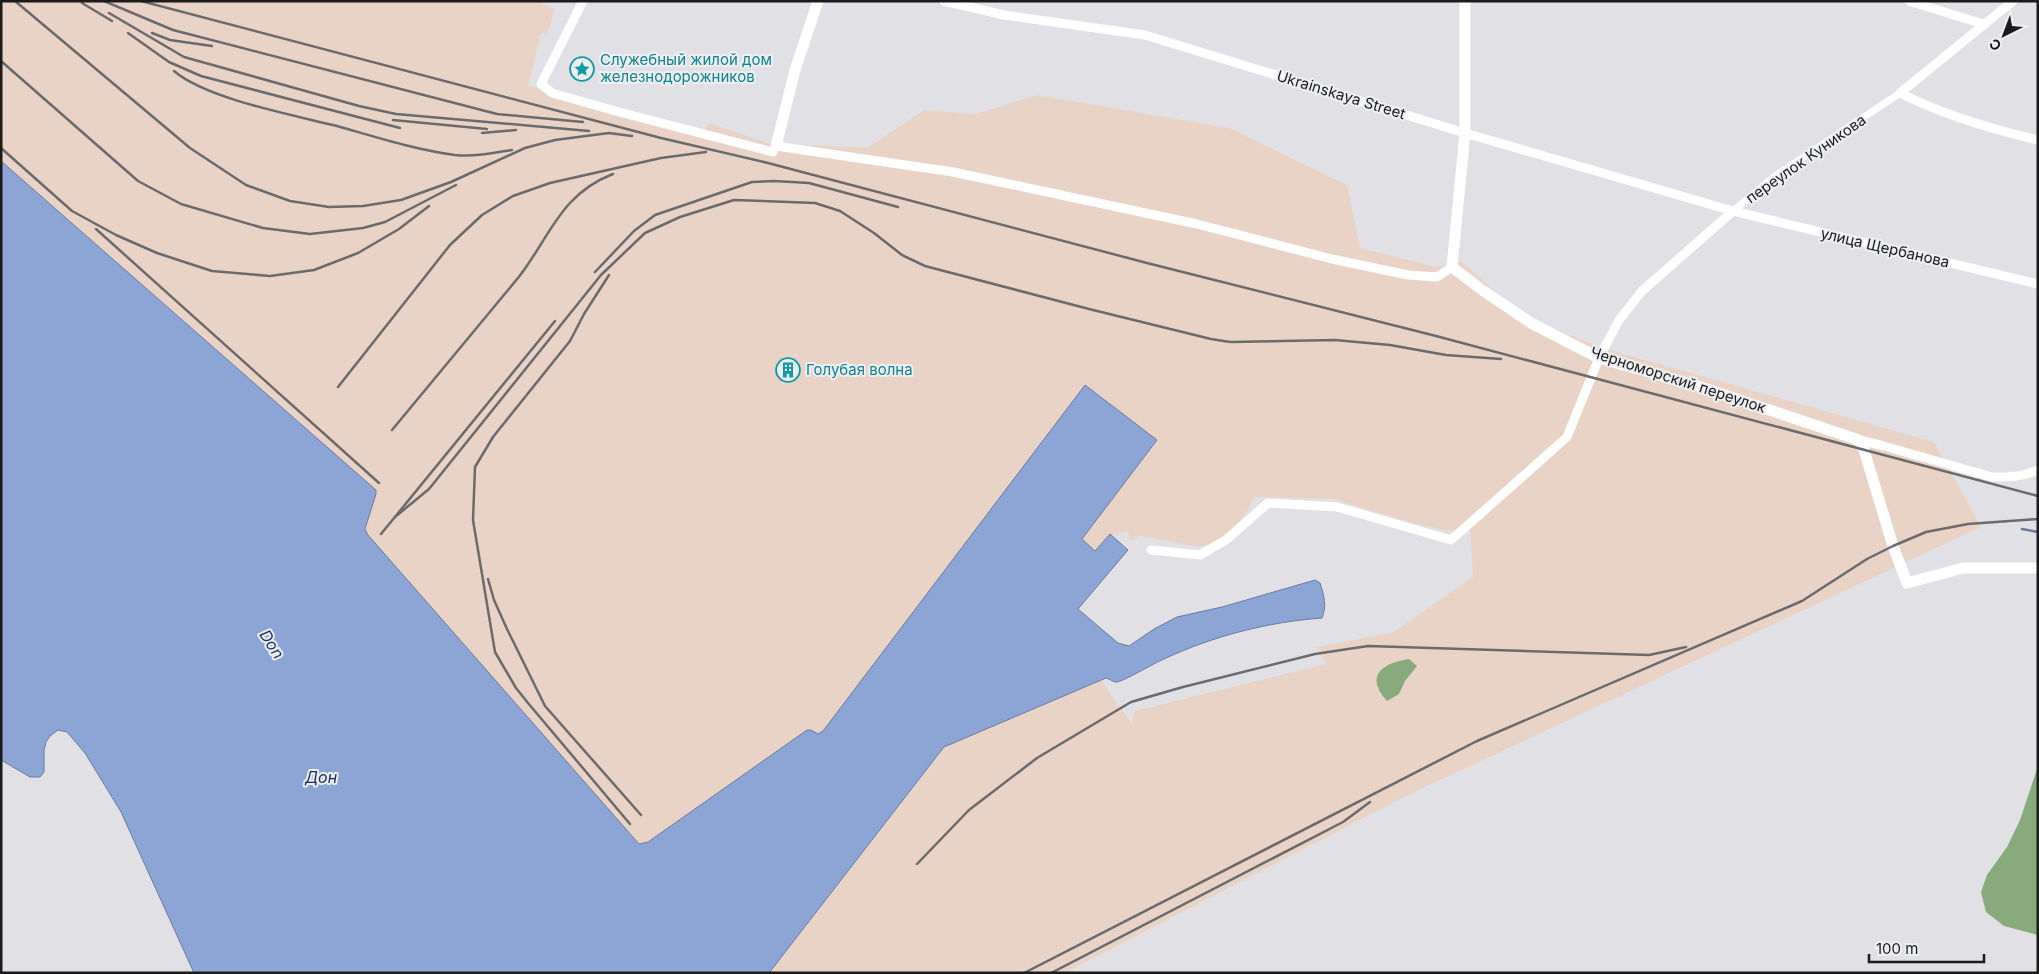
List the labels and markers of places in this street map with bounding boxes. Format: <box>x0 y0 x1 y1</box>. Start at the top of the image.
place label: Служебный жилой дом железнодорожников <box>600 50 772 86</box>
place icon: Служебный жилой дом железнодорожников <box>569 56 595 82</box>
building icon: Голубая волна <box>775 357 801 383</box>
place label: Голубая волна <box>806 360 913 379</box>

